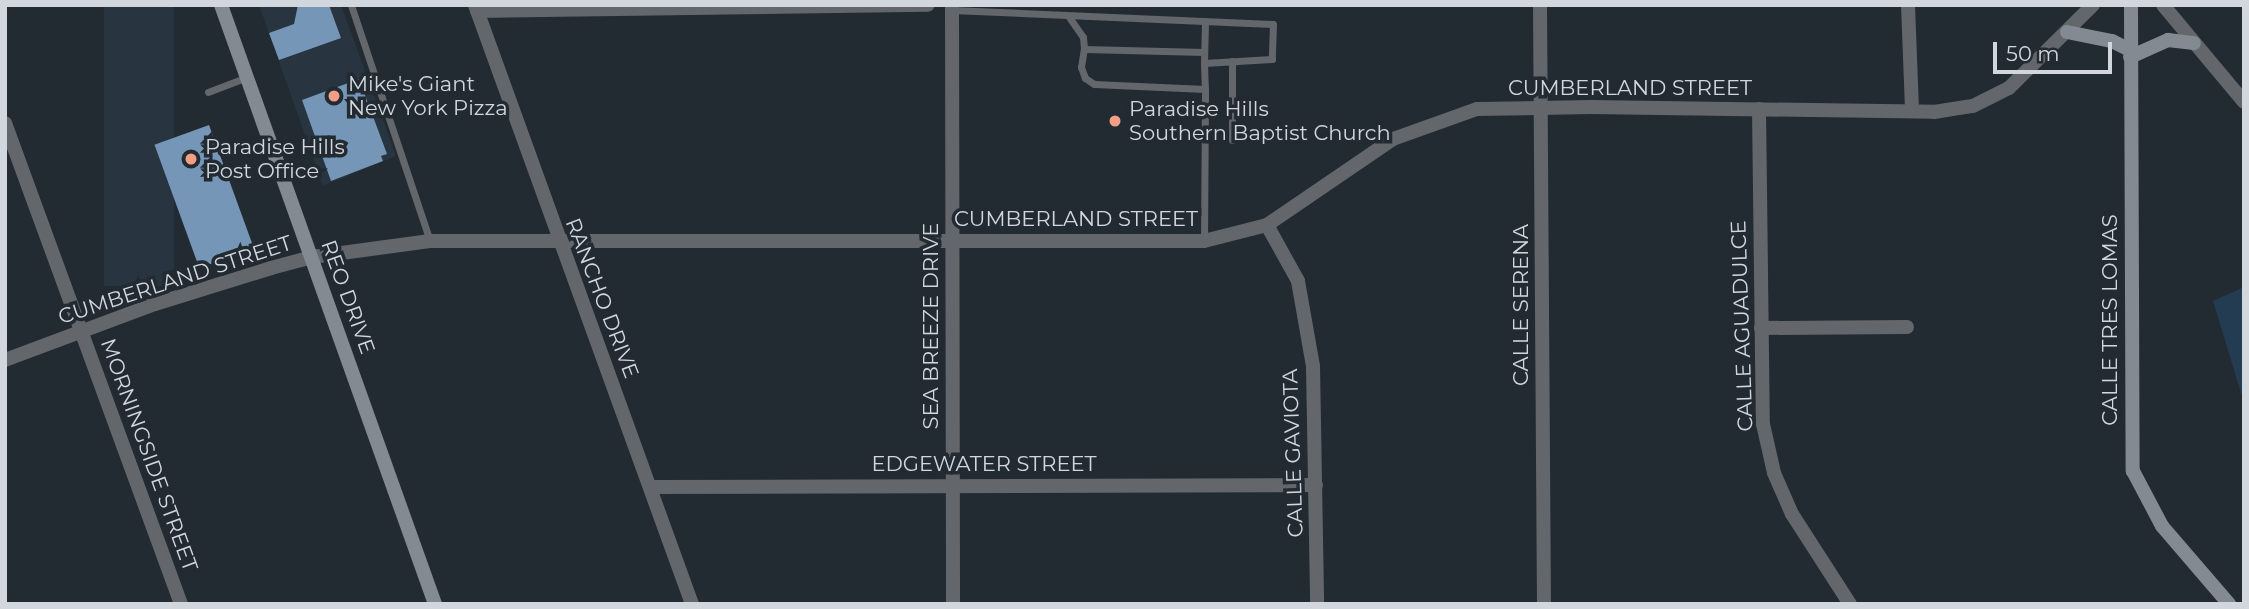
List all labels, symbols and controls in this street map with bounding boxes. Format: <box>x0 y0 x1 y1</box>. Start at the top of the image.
scale bar <box>1997 28 2116 72</box>
text: 50 m <box>2006 41 2060 66</box>
place label: Mike's Giant New York Pizza <box>348 71 508 121</box>
street label: CUMBERLAND STREET <box>1508 75 1752 101</box>
marker: Mike's Giant New York Pizza <box>326 88 342 104</box>
place label: Paradise Hills Southern Baptist Church <box>1129 96 1391 146</box>
marker: Paradise Hills Southern Baptist Church <box>1107 113 1123 129</box>
place label: Paradise Hills Post Office <box>205 134 345 184</box>
marker: Paradise Hills Post Office <box>183 151 199 167</box>
street label: CUMBERLAND STREET <box>954 206 1198 232</box>
street label: RANCHO DRIVE <box>560 214 644 382</box>
street label: CALLE TRES LOMAS <box>2097 214 2123 426</box>
street label: CALLE AGUADULCE <box>1726 220 1758 432</box>
street label: SEA BREEZE DRIVE <box>918 223 944 429</box>
street label: CALLE SERENA <box>1508 224 1534 386</box>
street label: CUMBERLAND STREET <box>55 230 295 330</box>
street label: REO DRIVE <box>316 237 380 357</box>
street label: MORNINGSIDE STREET <box>95 335 203 575</box>
street label: CALLE GAVIOTA <box>1277 368 1309 538</box>
street label: EDGEWATER STREET <box>871 451 1097 477</box>

